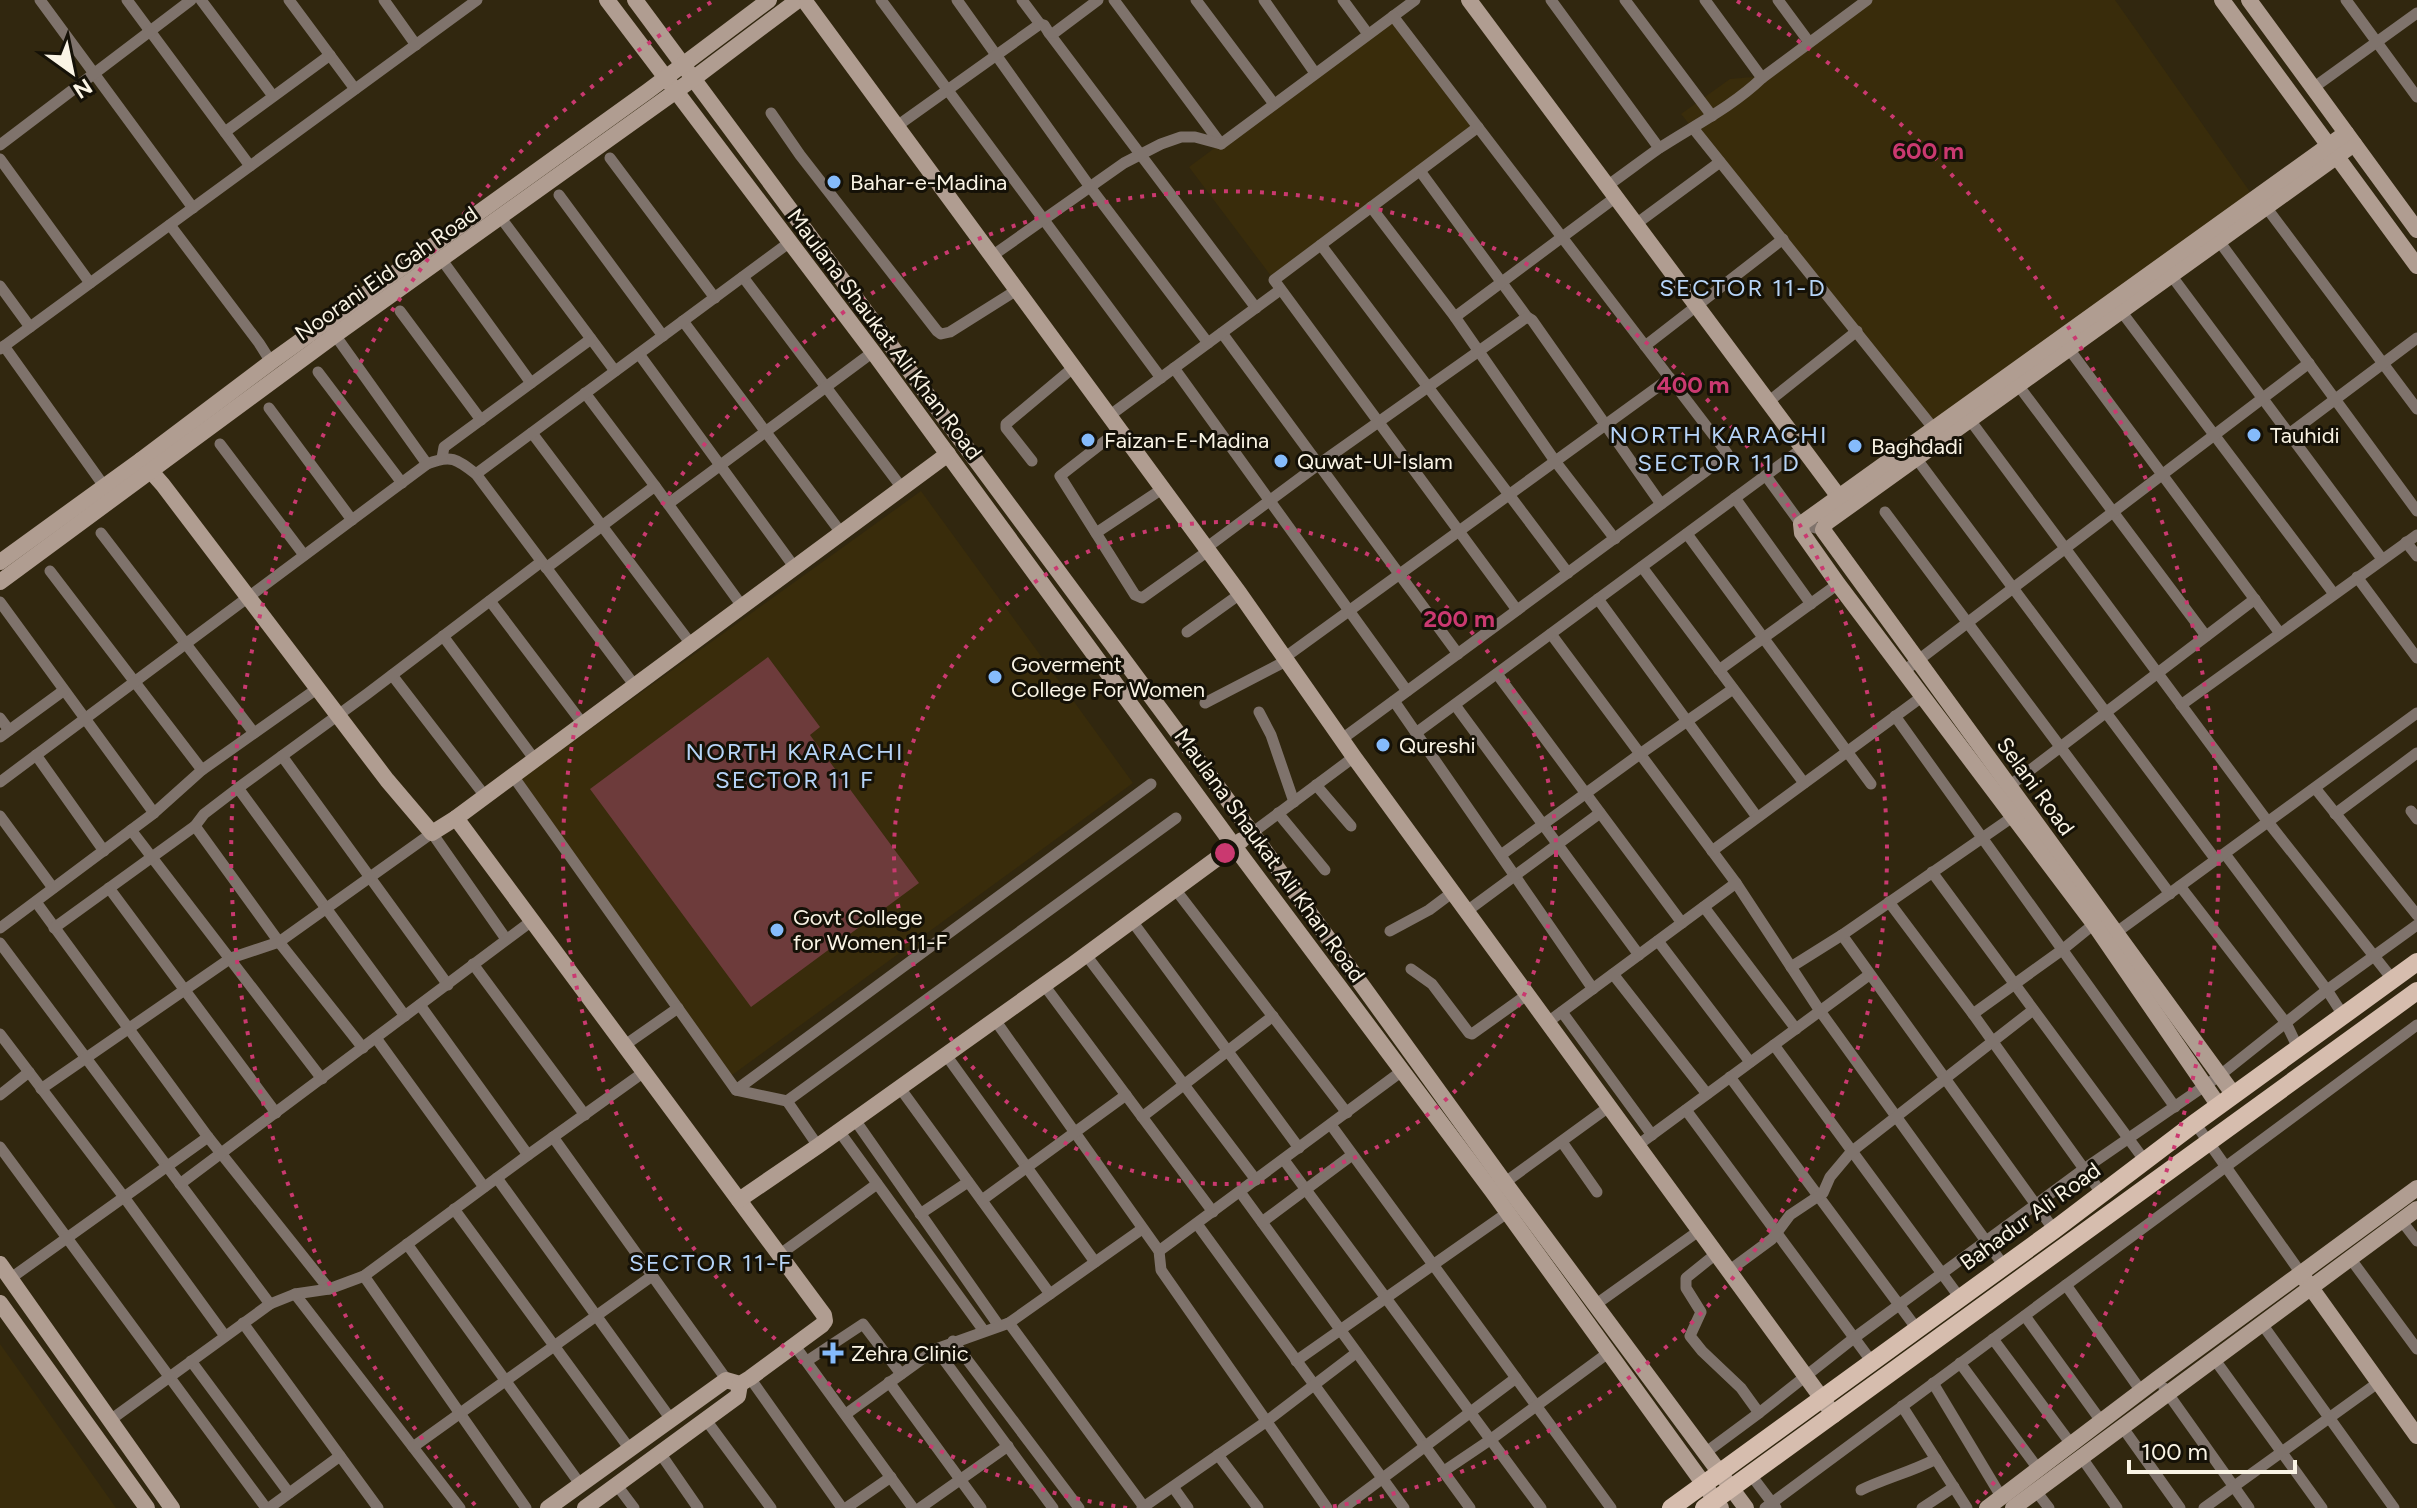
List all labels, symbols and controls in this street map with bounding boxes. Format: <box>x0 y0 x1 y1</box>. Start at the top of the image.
north arrow <box>32 32 112 112</box>
text: N <box>68 72 97 104</box>
text: 600 m <box>1892 136 1964 165</box>
place label: Bahar-e-Madina <box>850 169 1007 196</box>
marker: Bahar-e-Madina <box>825 173 843 191</box>
street label: Noorani Eid Gah Road <box>290 200 483 347</box>
street label: Maulana Shaukat Ali Khan Road <box>781 203 988 465</box>
district label: SECTOR 11-D <box>1659 273 1827 302</box>
text: 400 m <box>1657 370 1729 399</box>
district label: NORTH KARACHI SECTOR 11 D <box>1610 420 1828 477</box>
place label: Tauhidi <box>2270 422 2340 449</box>
marker: Tauhidi <box>2245 426 2263 444</box>
place label: Faizan-E-Madina <box>1104 427 1269 454</box>
marker: Faizan-E-Madina <box>1079 431 1097 449</box>
place label: Baghdadi <box>1871 433 1963 460</box>
marker: Baghdadi <box>1846 437 1864 455</box>
place label: Quwat-Ul-Islam <box>1297 448 1453 475</box>
marker: Quwat-Ul-Islam <box>1272 452 1290 470</box>
text: 200 m <box>1423 604 1495 633</box>
place label: Goverment College For Women <box>1011 651 1205 703</box>
marker: Goverment College For Women <box>986 668 1004 686</box>
street label: Maulana Shaukat Ali Khan Road <box>1168 723 1371 988</box>
place label: Qureshi <box>1399 732 1476 759</box>
street label: Selani Road <box>1991 732 2080 841</box>
marker: Qureshi <box>1374 736 1392 754</box>
district label: NORTH KARACHI SECTOR 11 F <box>686 737 904 794</box>
centre of rings <box>1211 839 1239 867</box>
place label: Govt College for Women 11-F <box>793 904 947 956</box>
marker: Govt College for Women 11-F <box>768 921 786 939</box>
street label: Bahadur Ali Road <box>1955 1156 2106 1276</box>
district label: SECTOR 11-F <box>629 1248 793 1277</box>
place label: Zehra Clinic <box>851 1340 969 1367</box>
marker: Zehra Clinic <box>822 1342 844 1364</box>
scale bar <box>2129 1424 2295 1474</box>
text: 100 m <box>2141 1437 2208 1466</box>

